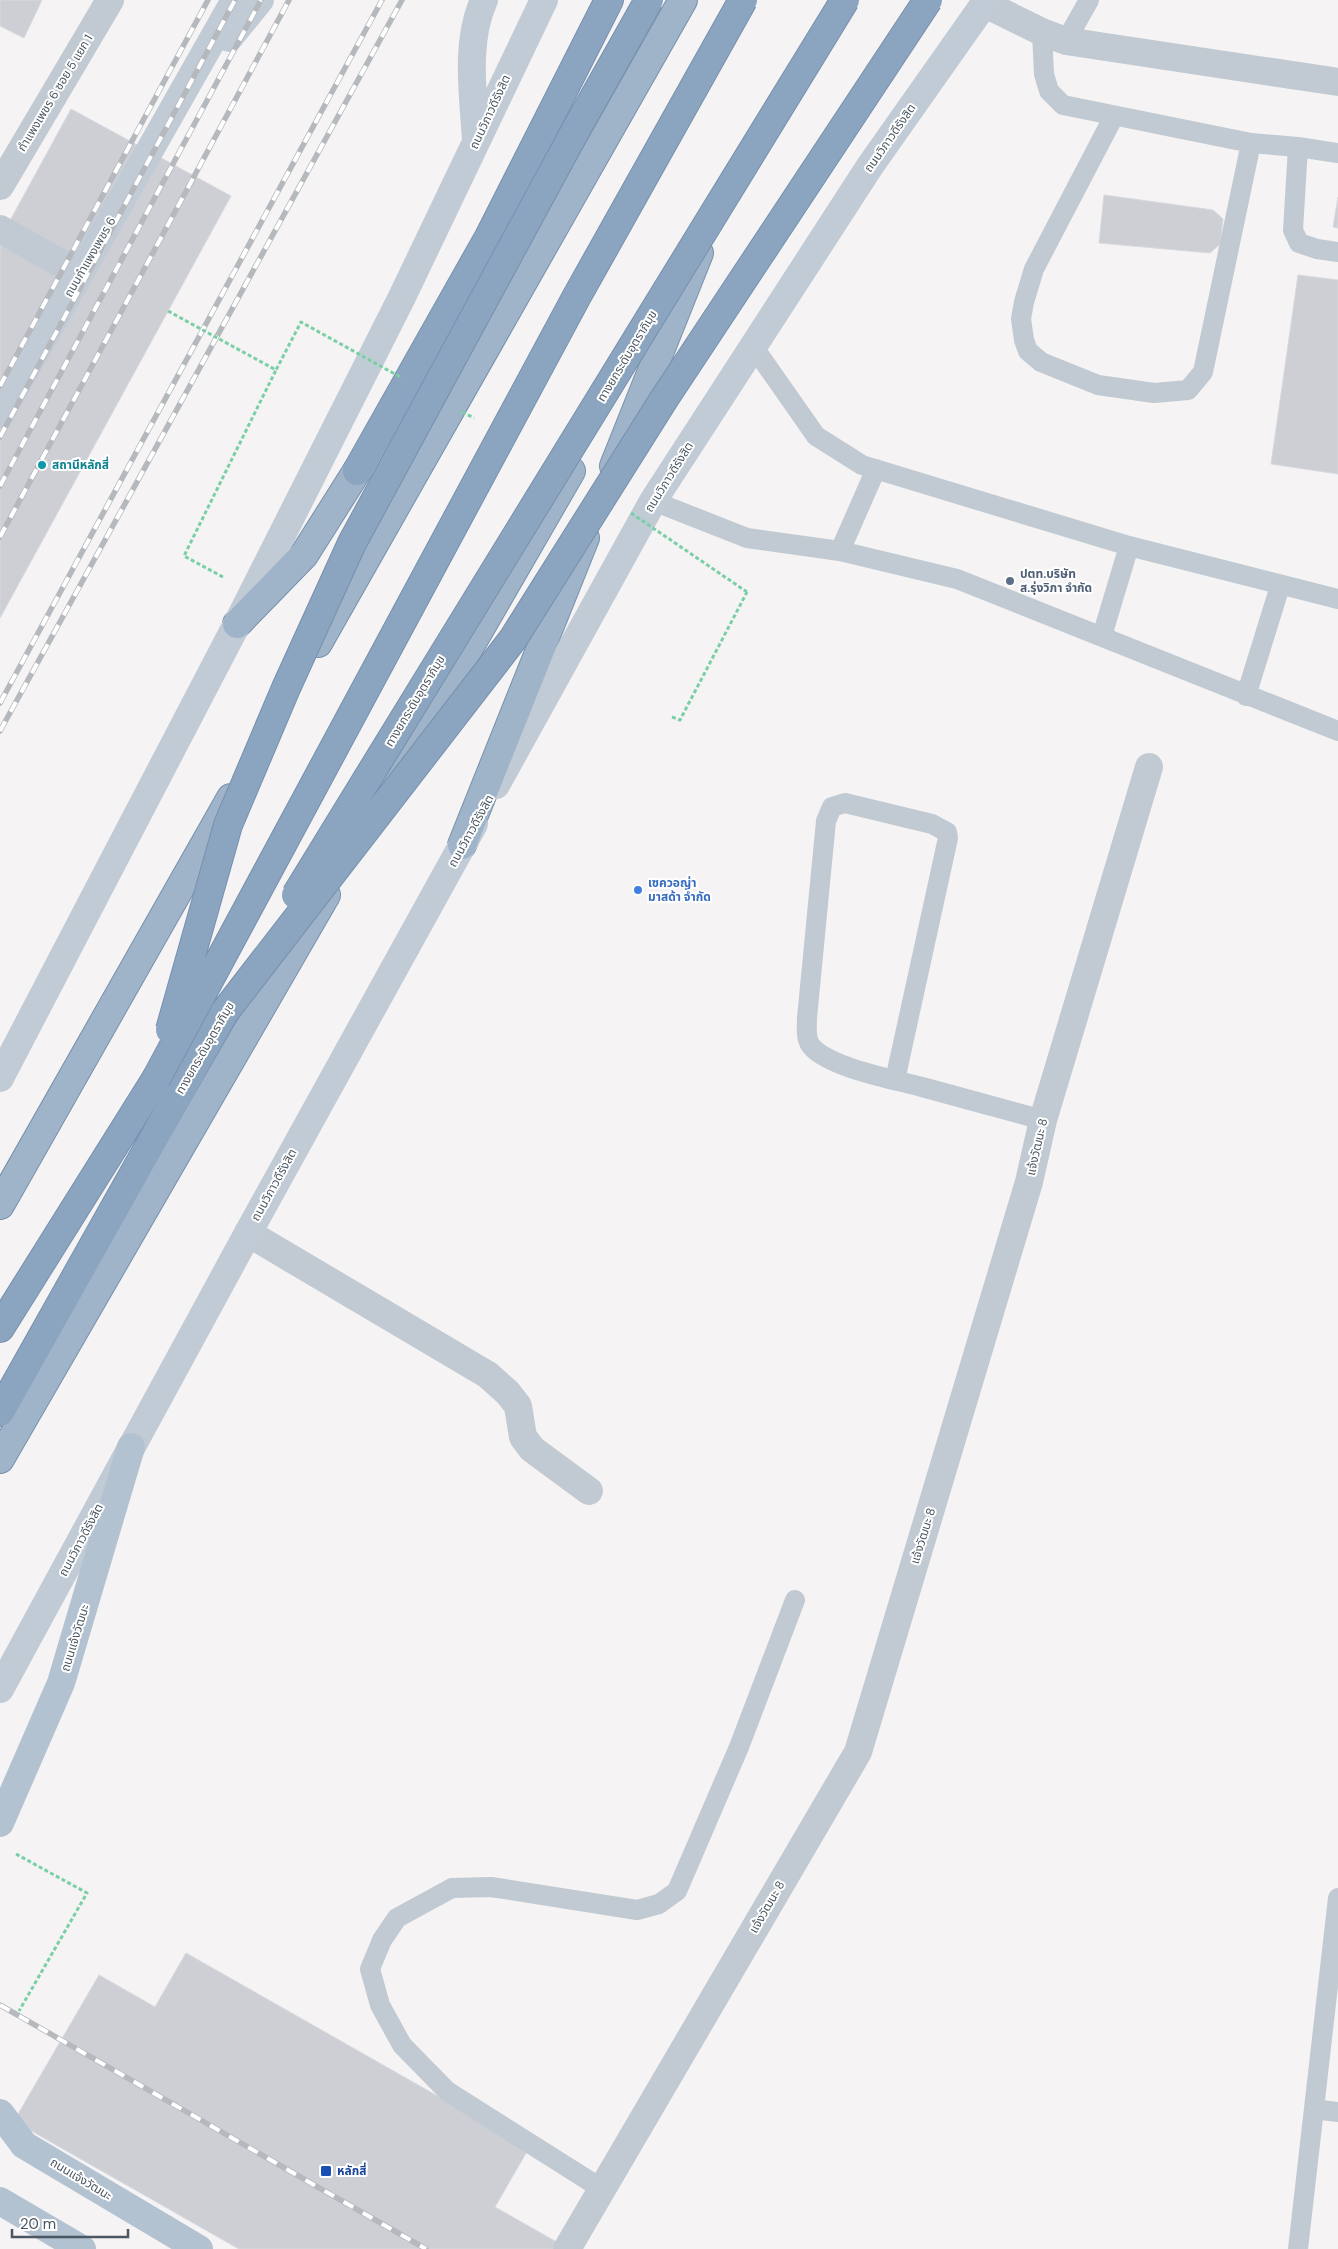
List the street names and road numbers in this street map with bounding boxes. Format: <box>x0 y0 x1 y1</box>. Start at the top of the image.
street label: กำแพงเพชร 6 ซอย 5 แยก 1 <box>14 32 96 154</box>
street label: ถนนวิภาวดีรังสิต <box>466 72 514 152</box>
street label: ถนนวิภาวดีรังสิต <box>860 101 920 175</box>
street label: ถนนกำแพงเพชร 6 <box>61 214 119 300</box>
street label: ทางยกระดับอุตราภิมุข <box>593 307 661 405</box>
street label: ถนนวิภาวดีรังสิต <box>641 439 697 515</box>
street label: ทางยกระดับอุตราภิมุข <box>381 652 449 750</box>
street label: ถนนวิภาวดีรังสิต <box>445 792 497 870</box>
street label: ทางยกระดับอุตราภิมุข <box>172 999 238 1097</box>
street label: แจ้งวัฒนะ 8 <box>1023 1117 1051 1177</box>
street label: ถนนวิภาวดีรังสิต <box>248 1146 300 1224</box>
street label: ถนนวิภาวดีรังสิต <box>55 1501 107 1579</box>
street label: แจ้งวัฒนะ 8 <box>907 1506 939 1566</box>
street label: ถนนแจ้งวัฒนะ <box>57 1602 93 1674</box>
street label: แจ้งวัฒนะ 8 <box>746 1878 788 1936</box>
street label: ถนนแจ้งวัฒนะ <box>47 2154 115 2204</box>

